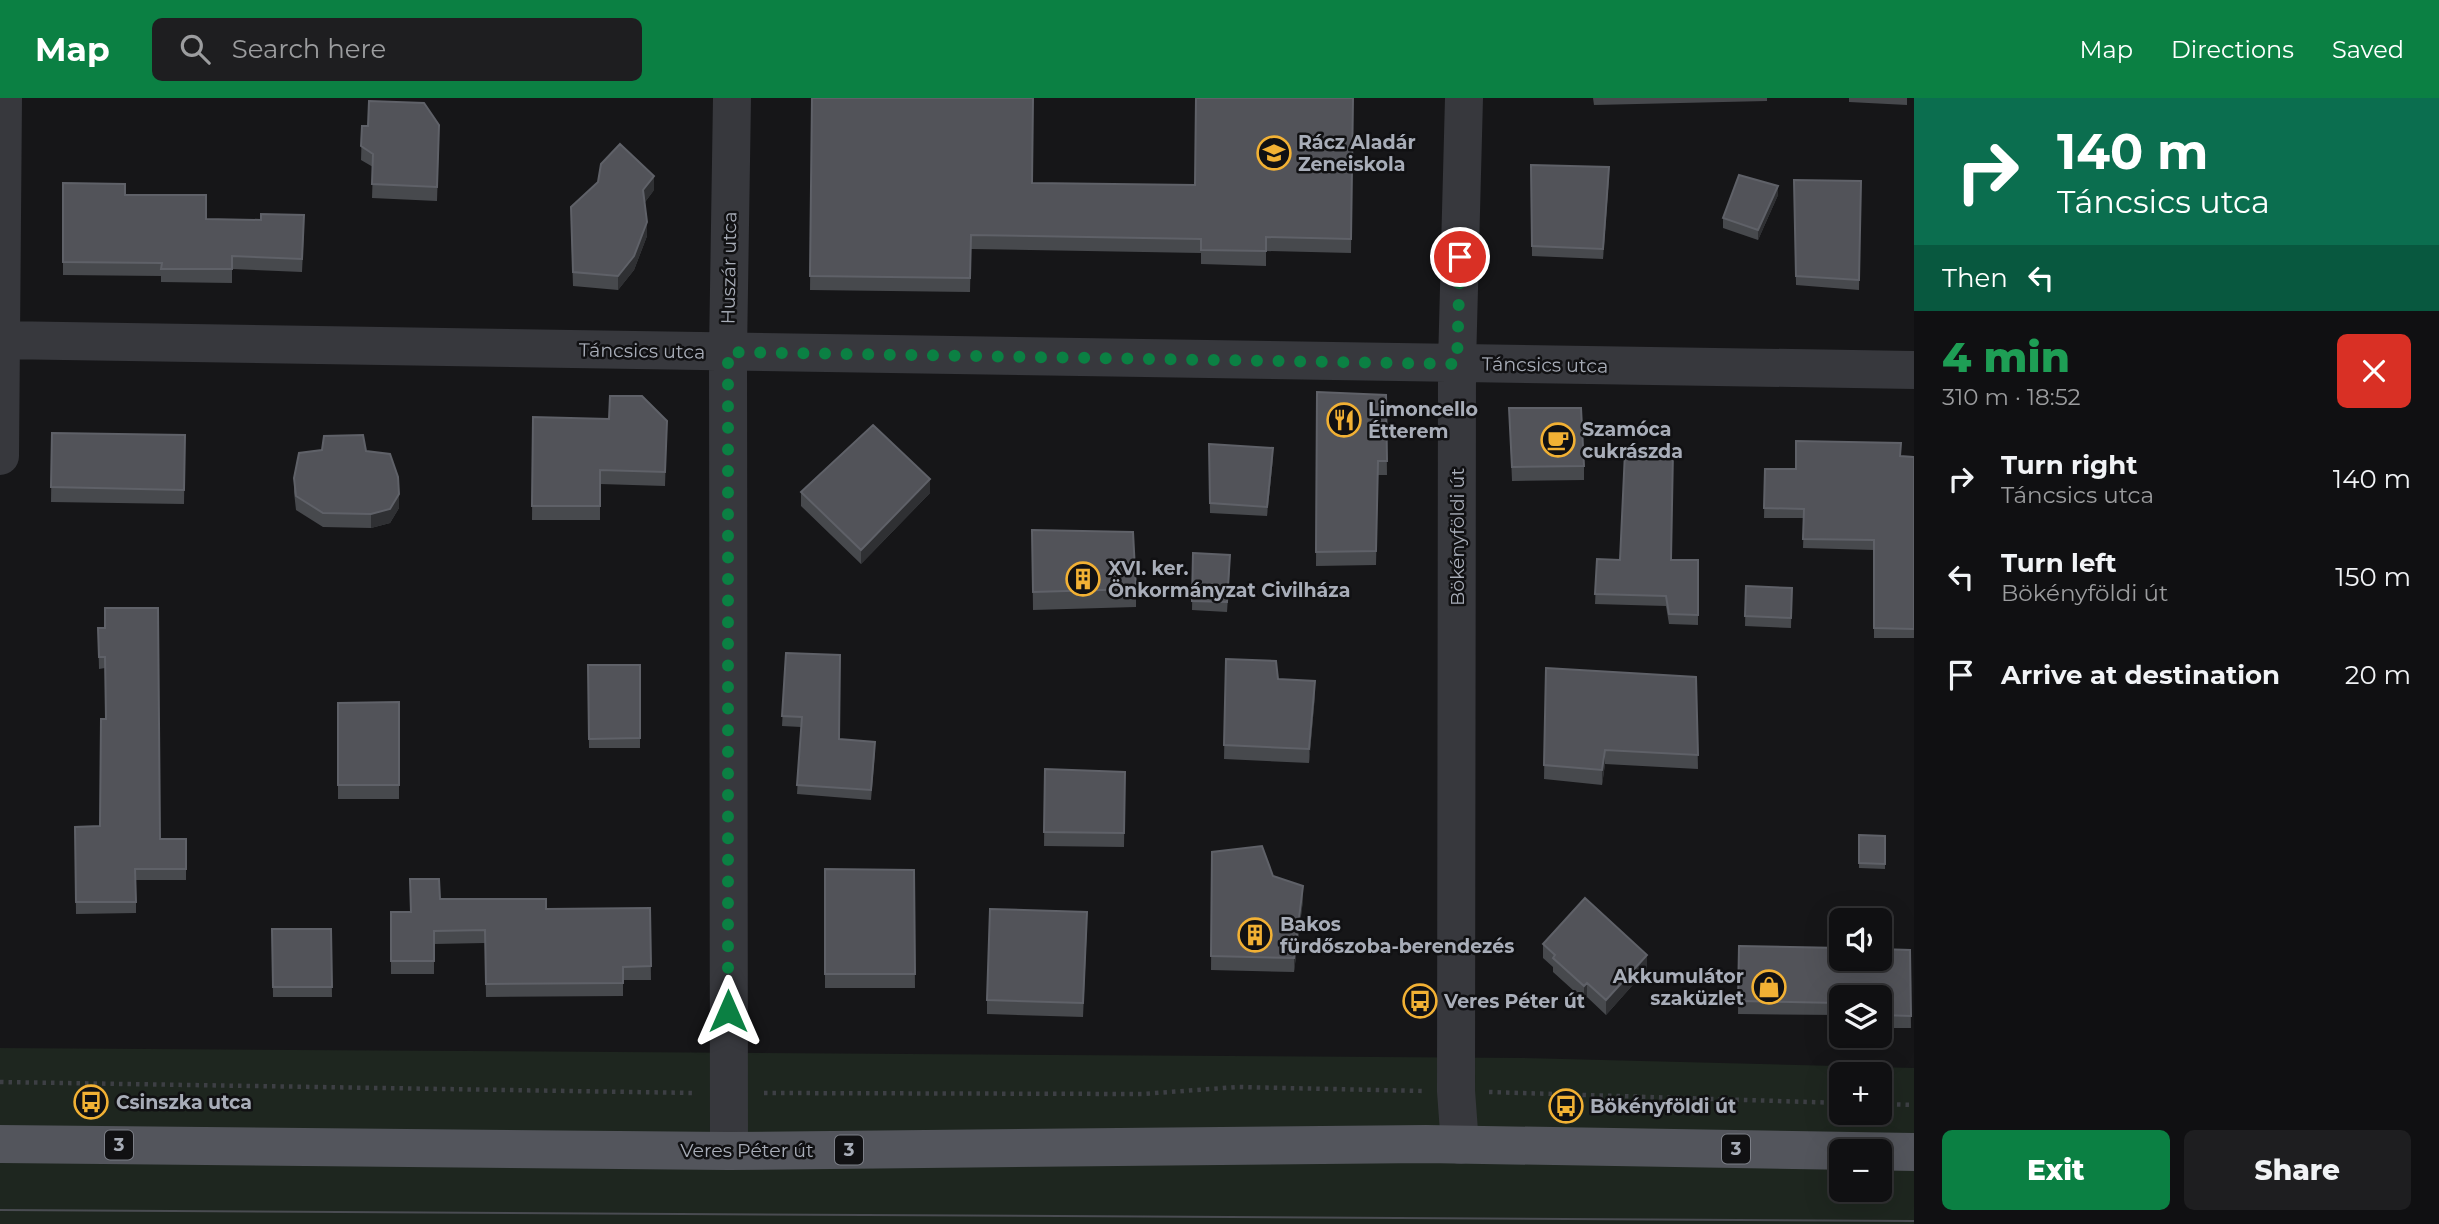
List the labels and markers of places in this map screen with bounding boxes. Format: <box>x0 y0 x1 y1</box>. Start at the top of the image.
place label: Rácz Aladár Zeneiskola <box>1298 131 1416 176</box>
school or university icon: Rácz Aladár Zeneiskola <box>1255 134 1293 172</box>
pin <box>1430 227 1490 287</box>
place label: Limoncello Étterem <box>1368 398 1478 443</box>
restaurant icon: Limoncello Étterem <box>1325 401 1363 439</box>
place label: Szamóca cukrászda <box>1582 418 1683 463</box>
cafe icon: Szamóca cukrászda <box>1539 421 1577 459</box>
place label: XVI. ker. Önkormányzat Civilháza <box>1108 557 1350 602</box>
building icon: XVI. ker. Önkormányzat Civilháza <box>1064 560 1102 598</box>
place label: Bakos fürdőszoba-berendezés <box>1280 913 1514 958</box>
building icon: Bakos fürdőszoba-berendezés <box>1236 916 1274 954</box>
place label: Akkumulátor szaküzlet <box>1612 965 1744 1010</box>
shop icon: Akkumulátor szaküzlet <box>1750 968 1788 1006</box>
bus stop icon: Veres Péter út <box>1401 982 1439 1020</box>
place label: Veres Péter út <box>1443 990 1585 1013</box>
bus stop icon: Csinszka utca <box>72 1083 110 1121</box>
bus stop icon: Bökényföldi út <box>1547 1087 1585 1125</box>
place label: Csinszka utca <box>116 1091 252 1114</box>
place label: Bökényföldi út <box>1590 1095 1736 1118</box>

